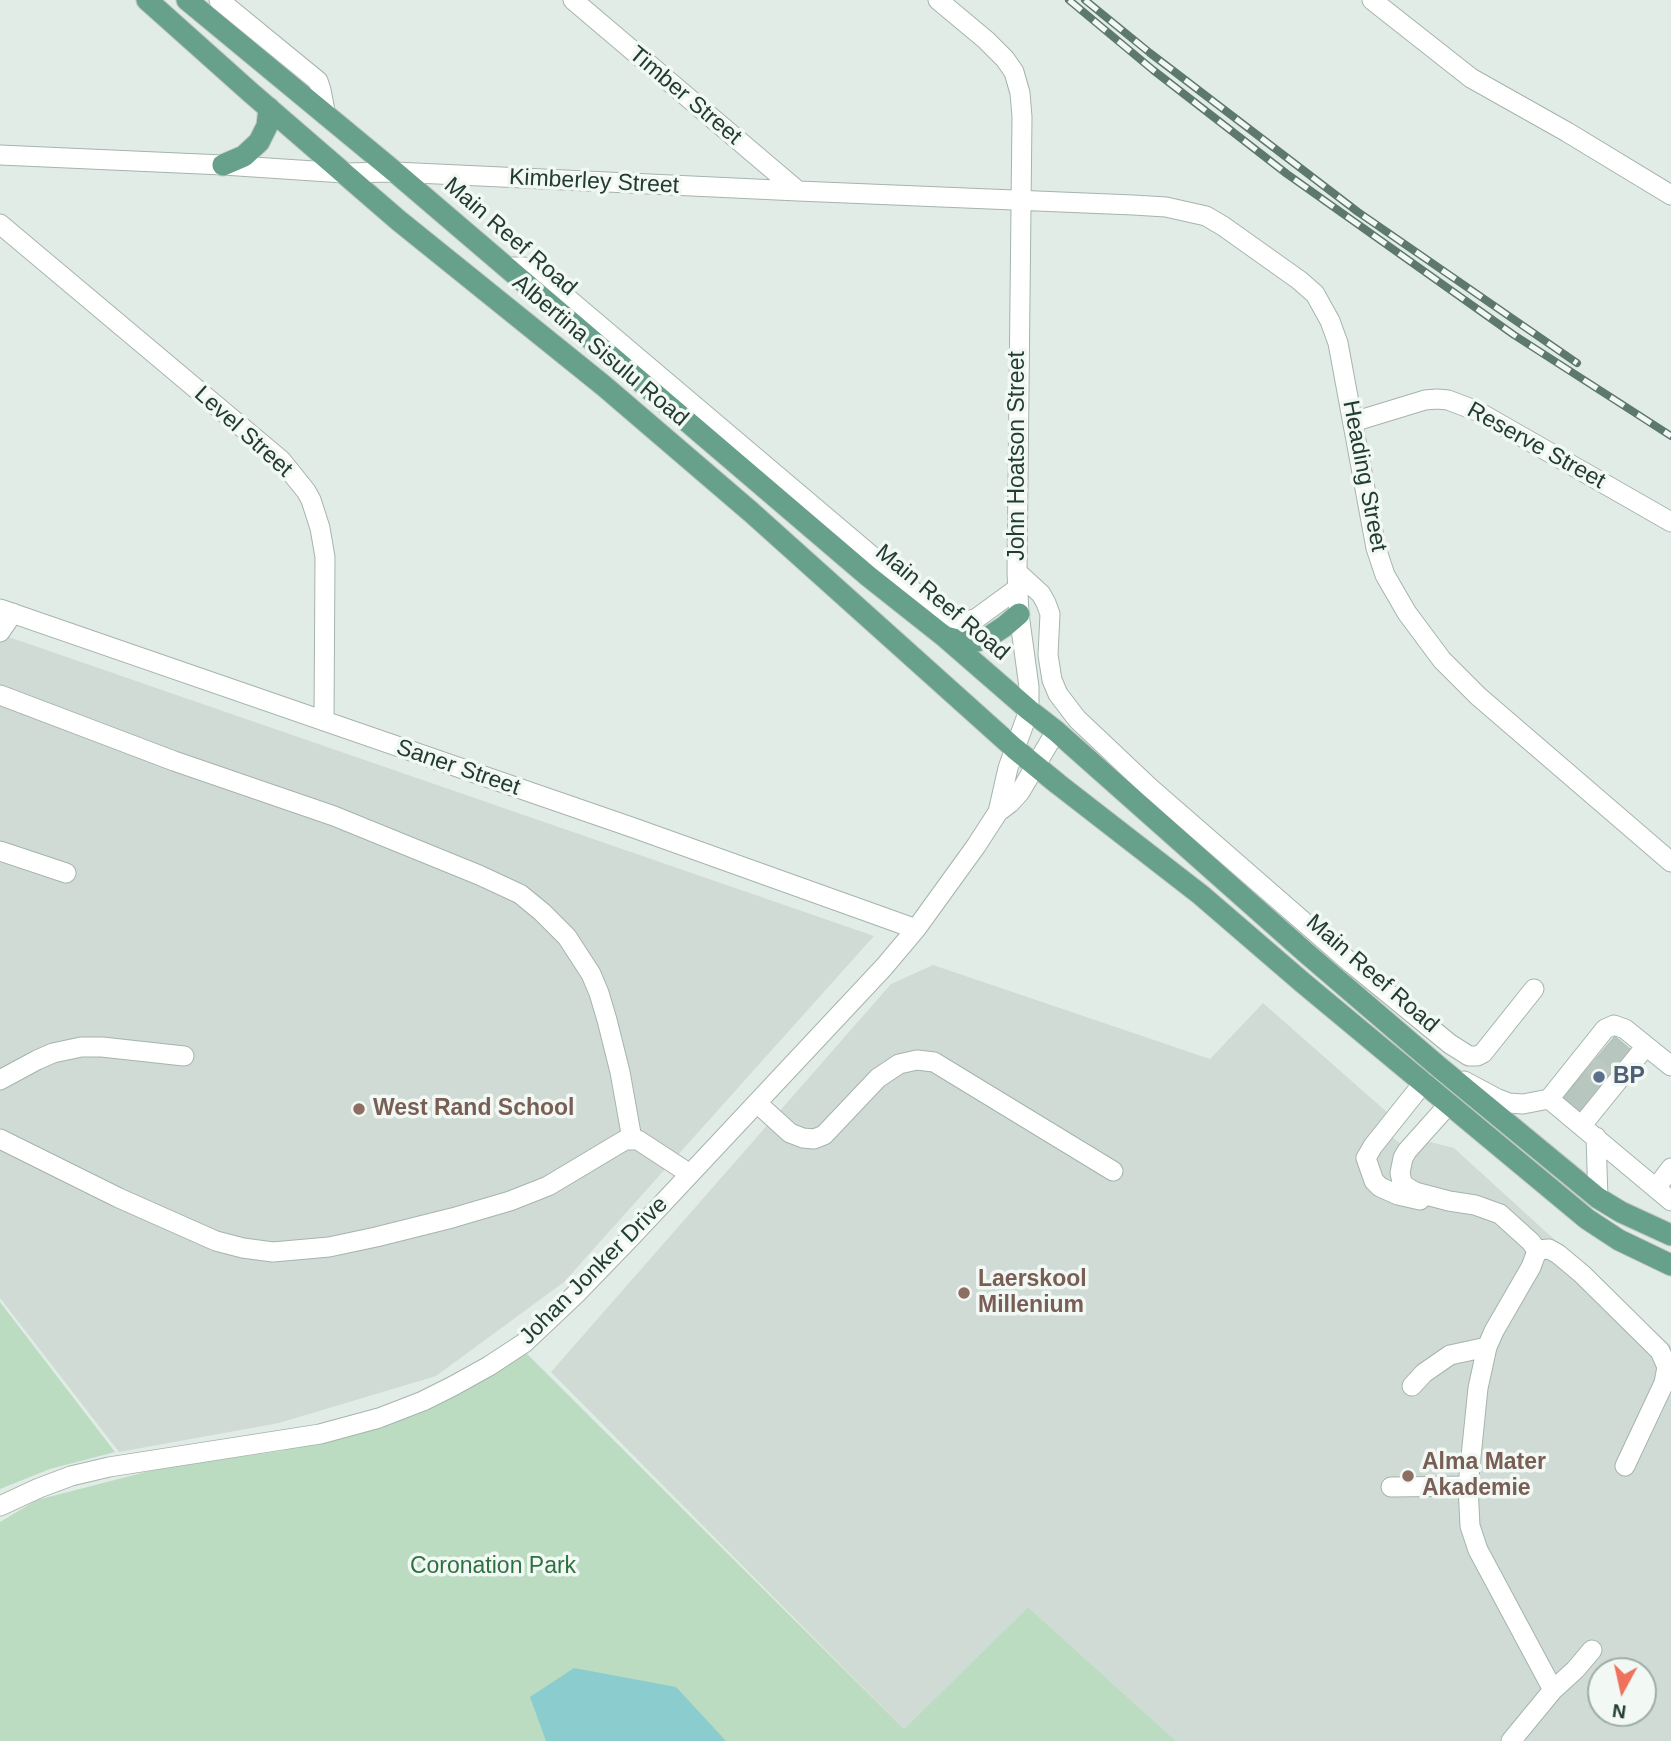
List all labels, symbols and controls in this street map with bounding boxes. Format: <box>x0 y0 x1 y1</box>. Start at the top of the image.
street label: Timber Street <box>623 41 747 151</box>
street label: Kimberley Street <box>508 164 680 200</box>
street label: Main Reef Road <box>438 172 582 302</box>
street label: Albertina Sisulu Road <box>506 269 694 433</box>
street label: John Hoatson Street <box>1004 351 1032 561</box>
street label: Level Street <box>188 381 298 483</box>
street label: Reserve Street <box>1462 397 1610 495</box>
street label: Heading Street <box>1336 398 1392 554</box>
street label: Main Reef Road <box>869 539 1015 667</box>
street label: Saner Street <box>392 734 524 802</box>
street label: Main Reef Road <box>1300 909 1444 1039</box>
place label: BP <box>1613 1063 1645 1091</box>
marker: BP <box>1591 1069 1607 1085</box>
place label: West Rand School <box>373 1095 574 1123</box>
marker: West Rand School <box>351 1101 367 1117</box>
street label: Johan Jonker Drive <box>514 1191 674 1351</box>
place label: Laerskool Millenium <box>978 1266 1087 1320</box>
marker: Laerskool Millenium <box>956 1285 972 1301</box>
place label: Alma Mater Akademie <box>1422 1449 1546 1503</box>
marker: Alma Mater Akademie <box>1400 1468 1416 1484</box>
park label: Coronation Park <box>410 1553 576 1581</box>
north arrow <box>1587 1657 1657 1727</box>
text: N <box>1611 1700 1628 1723</box>

